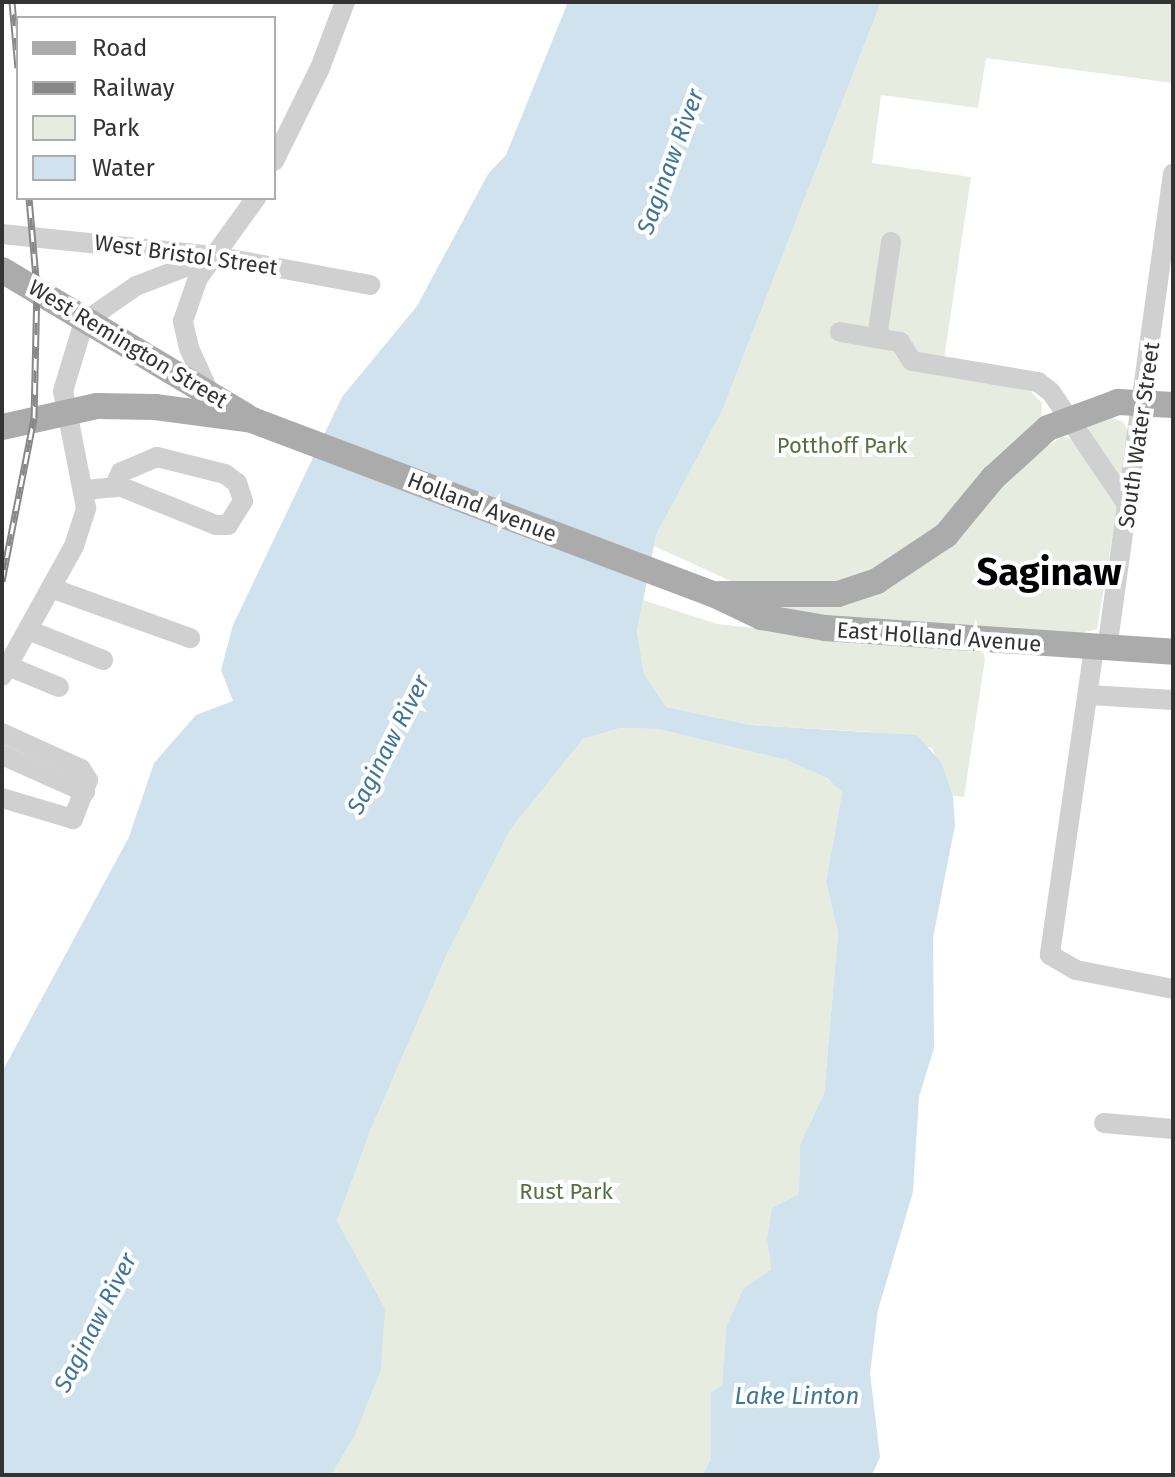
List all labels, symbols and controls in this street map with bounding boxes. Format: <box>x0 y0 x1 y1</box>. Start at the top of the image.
legend <box>16 16 276 200</box>
text: Road <box>92 34 147 62</box>
text: Railway <box>92 74 175 102</box>
water label: Saginaw River <box>631 86 711 238</box>
text: Park <box>92 114 139 142</box>
text: Water <box>92 154 155 182</box>
street label: West Bristol Street <box>93 229 279 281</box>
street label: West Remington Street <box>24 274 232 414</box>
street label: South Water Street <box>1113 340 1165 530</box>
park label: Potthoff Park <box>777 433 907 459</box>
street label: Holland Avenue <box>404 466 560 548</box>
district label: Saginaw <box>977 550 1121 596</box>
street label: East Holland Avenue <box>836 617 1042 657</box>
water label: Saginaw River <box>342 671 436 819</box>
park label: Rust Park <box>519 1179 613 1205</box>
water label: Saginaw River <box>49 1249 143 1397</box>
water label: Lake Linton <box>735 1383 859 1411</box>

